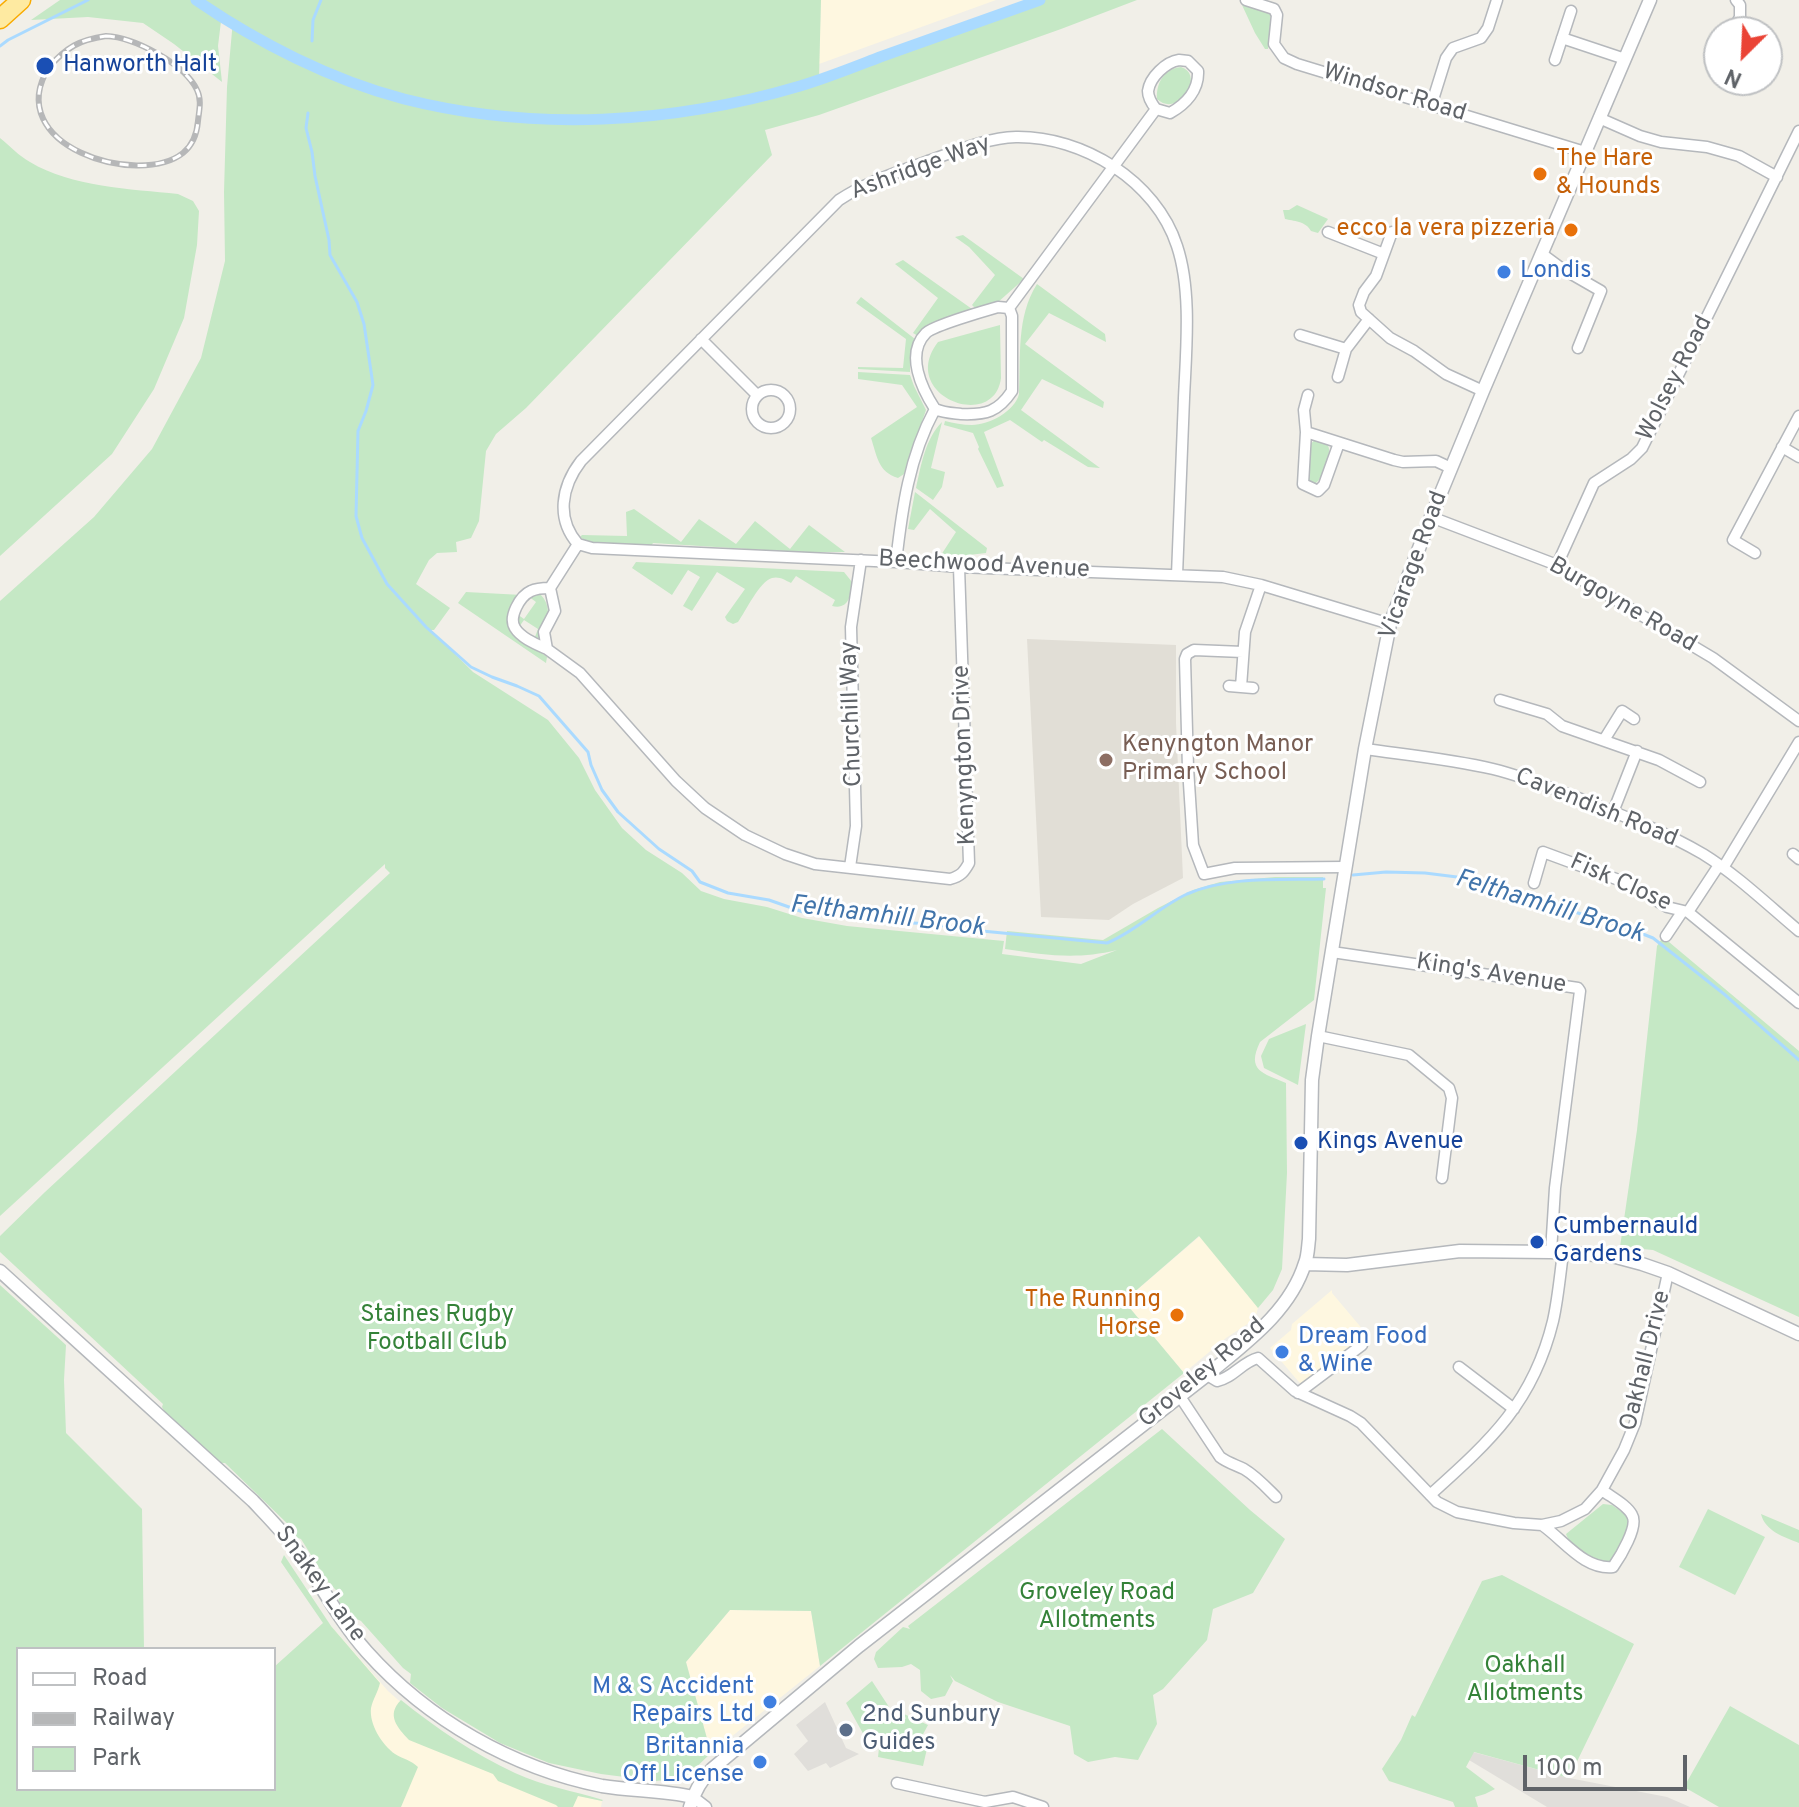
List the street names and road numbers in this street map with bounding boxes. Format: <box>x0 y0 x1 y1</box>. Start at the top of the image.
street label: Windsor Road <box>1319 59 1469 129</box>
street label: Ashridge Way <box>847 130 995 208</box>
street label: Wolsey Road <box>1632 312 1720 446</box>
street label: Vicarage Road <box>1375 488 1455 644</box>
street label: Beechwood Avenue <box>878 546 1090 586</box>
street label: Burgoyne Road <box>1543 552 1701 660</box>
street label: Churchill Way <box>836 640 870 788</box>
street label: Kenyngton Drive <box>948 664 984 846</box>
street label: Cavendish Road <box>1510 763 1682 855</box>
street label: Fisk Close <box>1565 849 1675 919</box>
street label: King's Avenue <box>1414 949 1568 1001</box>
street label: Oakhall Drive <box>1616 1288 1678 1434</box>
street label: Groveley Road <box>1134 1313 1272 1435</box>
street label: Snakey Lane <box>267 1521 371 1649</box>

